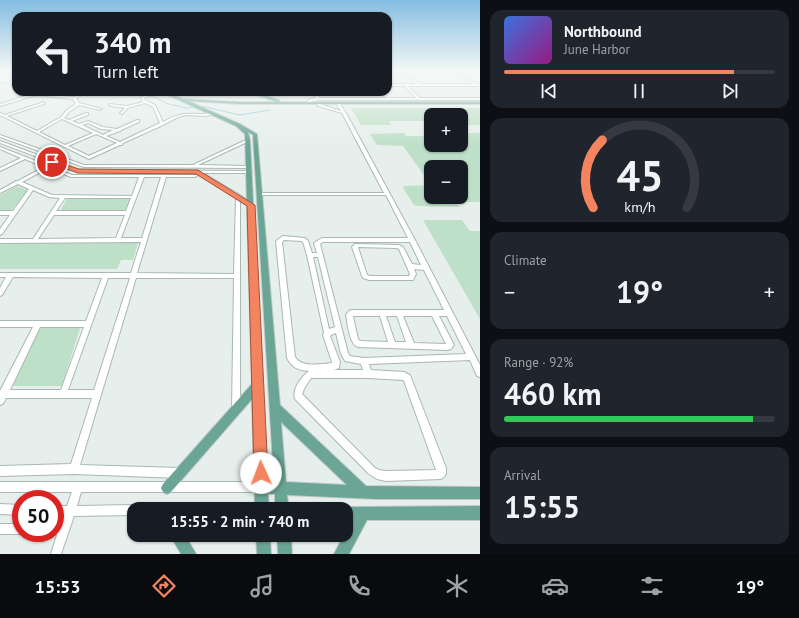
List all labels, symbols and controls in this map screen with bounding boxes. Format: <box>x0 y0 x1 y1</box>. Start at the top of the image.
text: Northbound <box>564 22 641 41</box>
text: 340 m <box>94 24 171 61</box>
icon: left <box>28 28 80 80</box>
text: June Harbor <box>564 41 630 58</box>
text: Turn left <box>94 60 159 83</box>
icon: previous <box>538 80 560 102</box>
icon: pause <box>628 80 650 102</box>
icon: next <box>719 80 741 102</box>
map controls <box>424 108 468 204</box>
button: + <box>424 108 468 152</box>
pin <box>35 145 69 179</box>
text: 45 <box>616 148 663 201</box>
icon: arrive <box>41 151 63 173</box>
button: − <box>424 160 468 204</box>
text: km/h <box>624 196 655 215</box>
text: Climate <box>504 252 547 269</box>
text: 19° <box>616 272 663 311</box>
text: − <box>504 278 515 306</box>
text: + <box>764 278 775 306</box>
text: Range · 92% <box>504 354 573 371</box>
text: 460 km <box>504 374 602 413</box>
position arrow <box>240 452 282 494</box>
text: Arrival <box>504 467 540 484</box>
text: 15:55 <box>504 487 580 526</box>
speed limit sign: 50 <box>12 490 64 542</box>
text: 15:55 · 2 min · 740 m <box>171 512 309 531</box>
icon: directions <box>150 572 178 600</box>
icon: music <box>248 572 276 600</box>
icon: phone <box>345 572 373 600</box>
icon: climate <box>443 572 471 600</box>
icon: car <box>541 572 569 600</box>
icon: filters <box>638 572 666 600</box>
text: 15:53 <box>35 575 80 598</box>
text: 19° <box>736 575 764 598</box>

